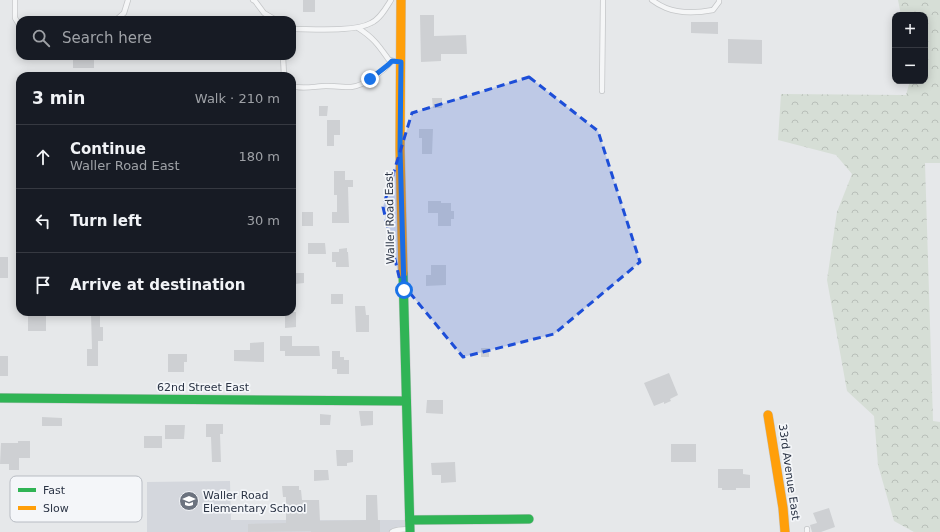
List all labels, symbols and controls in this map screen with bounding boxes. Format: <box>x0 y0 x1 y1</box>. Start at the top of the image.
map controls <box>892 12 928 84</box>
button: + <box>892 12 928 48</box>
search box <box>16 16 296 60</box>
icon: search <box>30 27 52 49</box>
text: Search here <box>62 29 152 47</box>
button: − <box>892 48 928 84</box>
route end <box>361 70 379 88</box>
text: 3 min <box>32 88 85 108</box>
text: Walk · 210 m <box>195 91 280 106</box>
text: Continue <box>70 140 146 158</box>
icon: ahead <box>32 146 54 168</box>
text: 180 m <box>238 149 280 164</box>
text: Waller Road East <box>70 158 180 173</box>
street label: Waller Road East <box>383 171 397 264</box>
icon: left <box>32 210 54 232</box>
text: Turn left <box>70 212 142 230</box>
text: 30 m <box>247 213 280 228</box>
icon: arrive <box>32 274 54 296</box>
text: Arrive at destination <box>70 276 245 294</box>
route start <box>395 281 413 299</box>
street label: 62nd Street East <box>157 381 250 394</box>
street label: 33rd Avenue East <box>776 423 802 522</box>
legend <box>10 476 142 522</box>
text: Fast <box>43 484 66 497</box>
place label: Waller Road Elementary School <box>203 489 306 515</box>
school or university icon: Waller Road Elementary School <box>178 490 200 512</box>
text: Slow <box>43 502 69 515</box>

